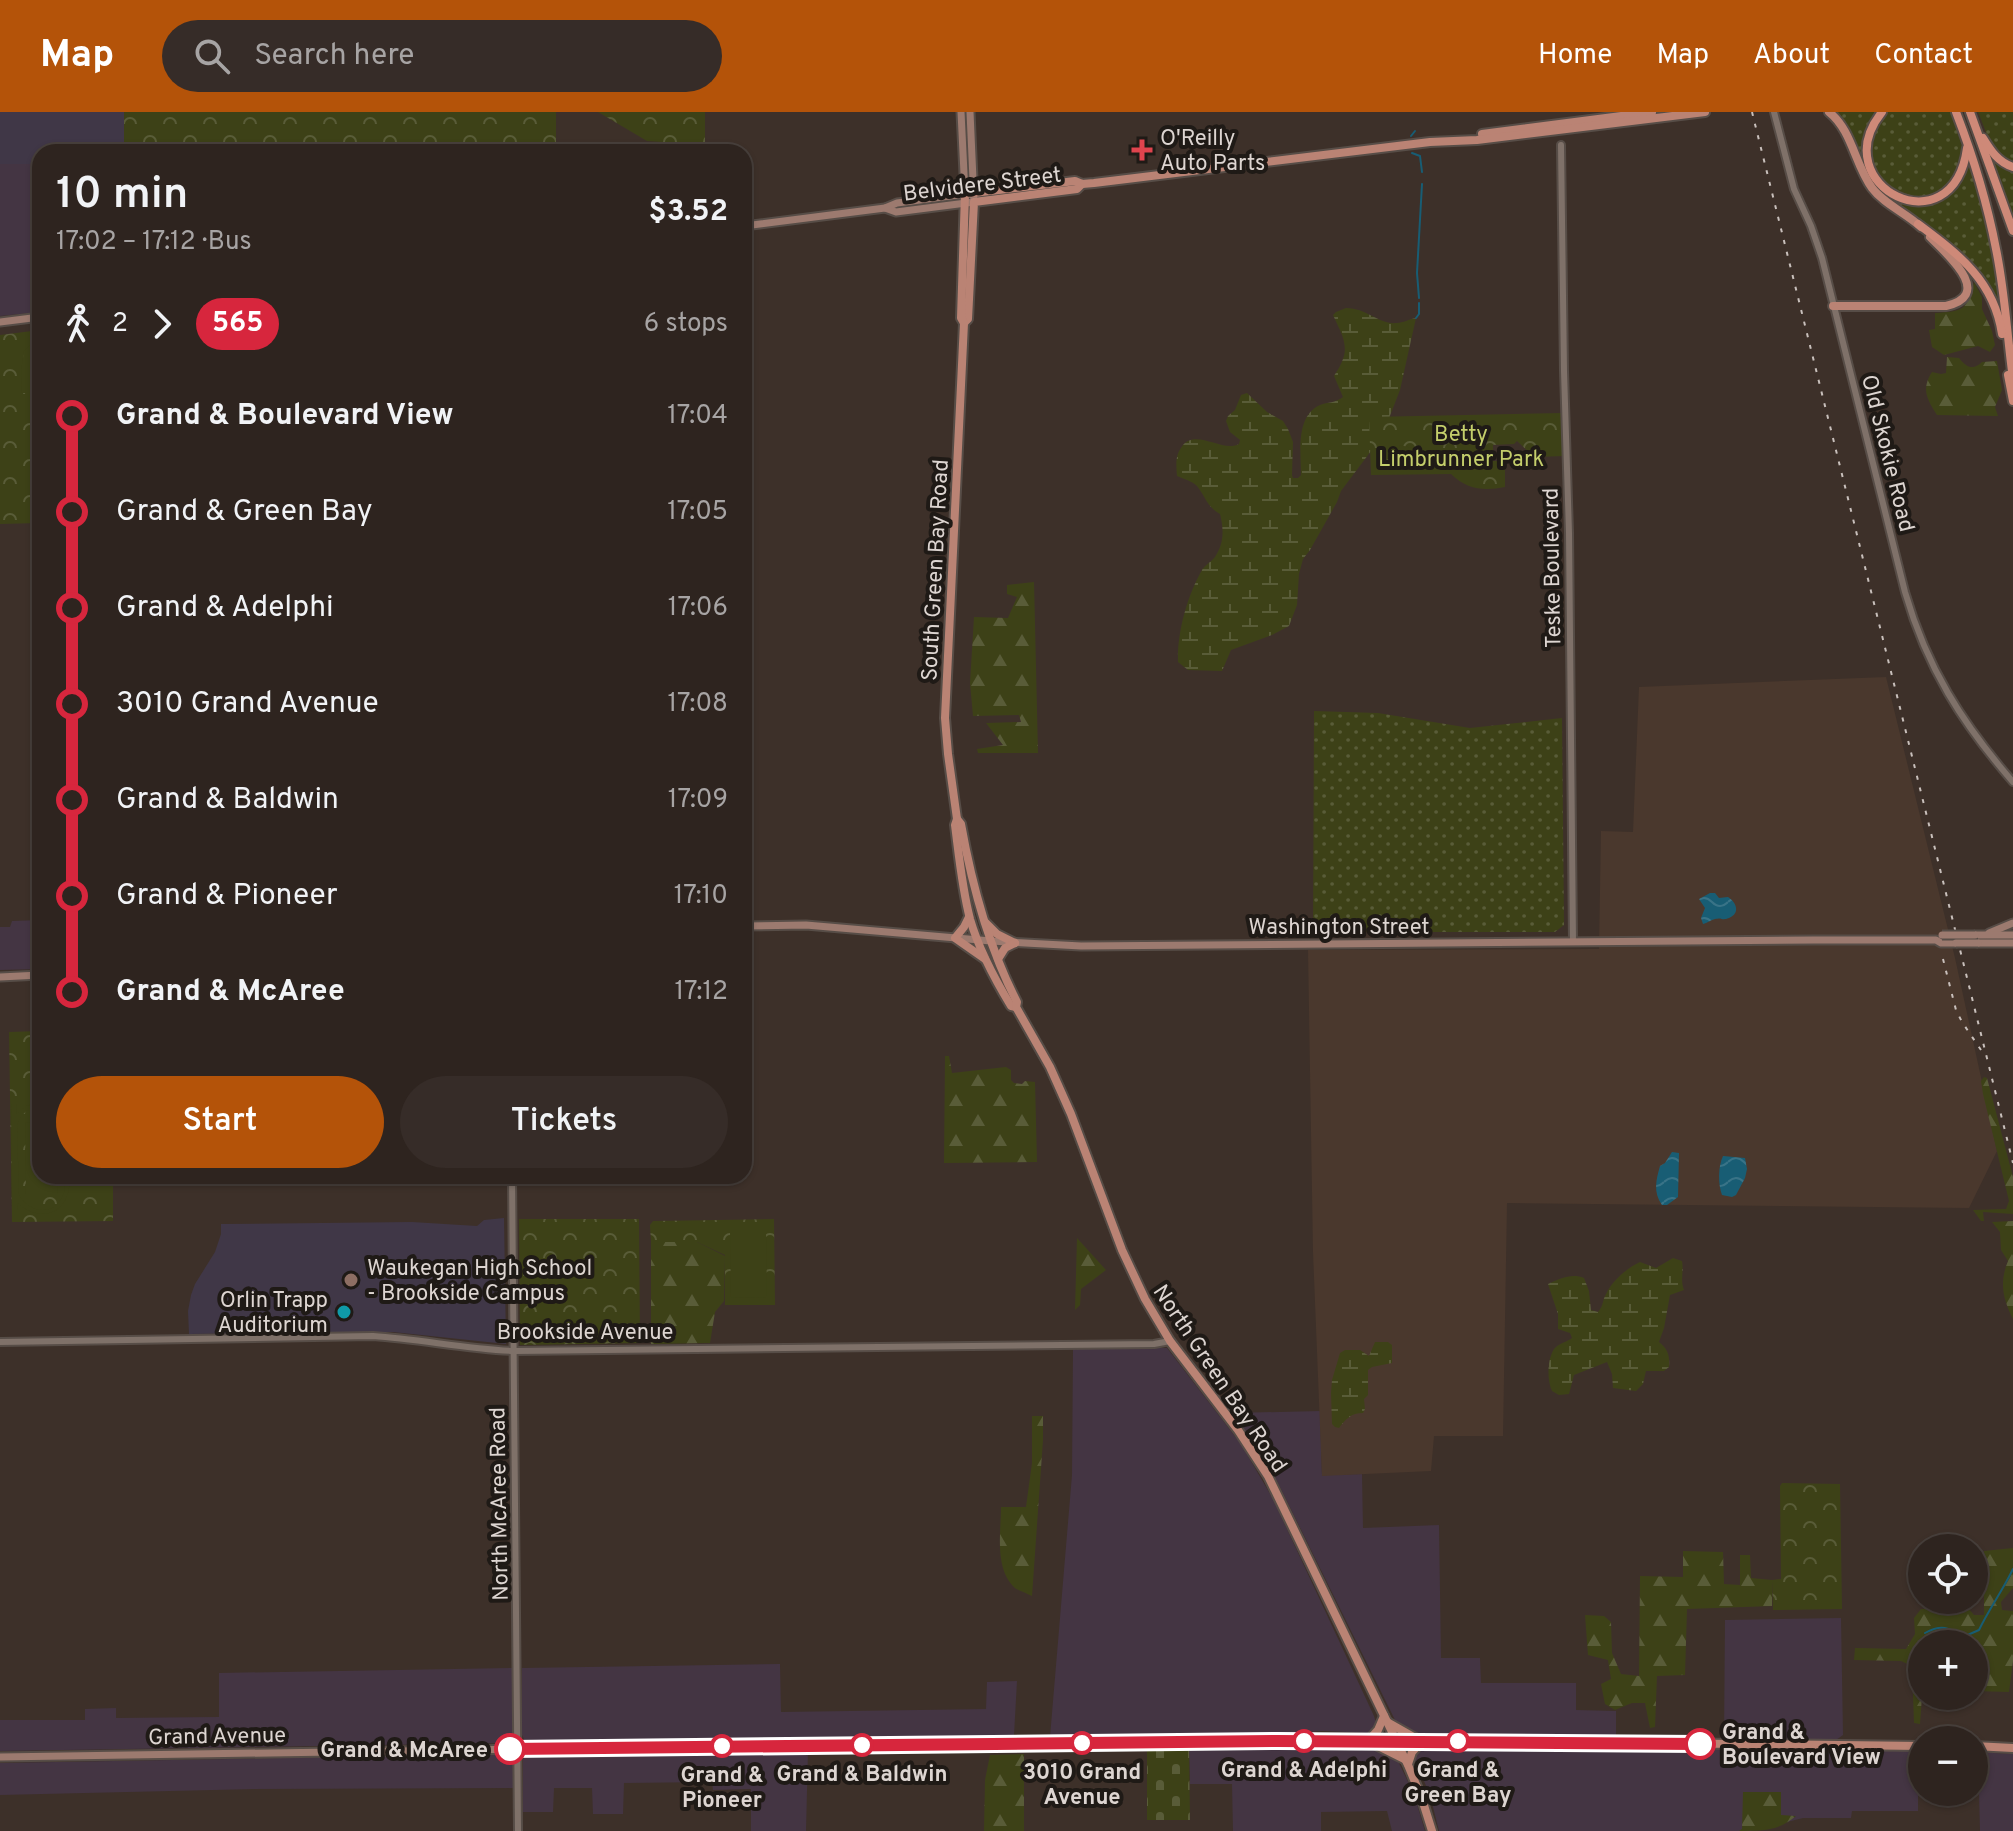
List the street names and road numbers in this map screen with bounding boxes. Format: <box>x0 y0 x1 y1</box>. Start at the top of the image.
street label: Belvidere Street <box>902 162 1063 209</box>
street label: Old Skokie Road <box>1854 372 1919 535</box>
street label: South Green Bay Road <box>917 459 956 682</box>
street label: Teske Boulevard <box>1539 488 1568 648</box>
street label: Washington Street <box>1248 915 1430 942</box>
street label: North Green Bay Road <box>1146 1280 1292 1479</box>
street label: Brookside Avenue <box>497 1320 673 1347</box>
street label: North McAree Road <box>485 1407 516 1601</box>
street label: Grand Avenue <box>148 1723 286 1752</box>

